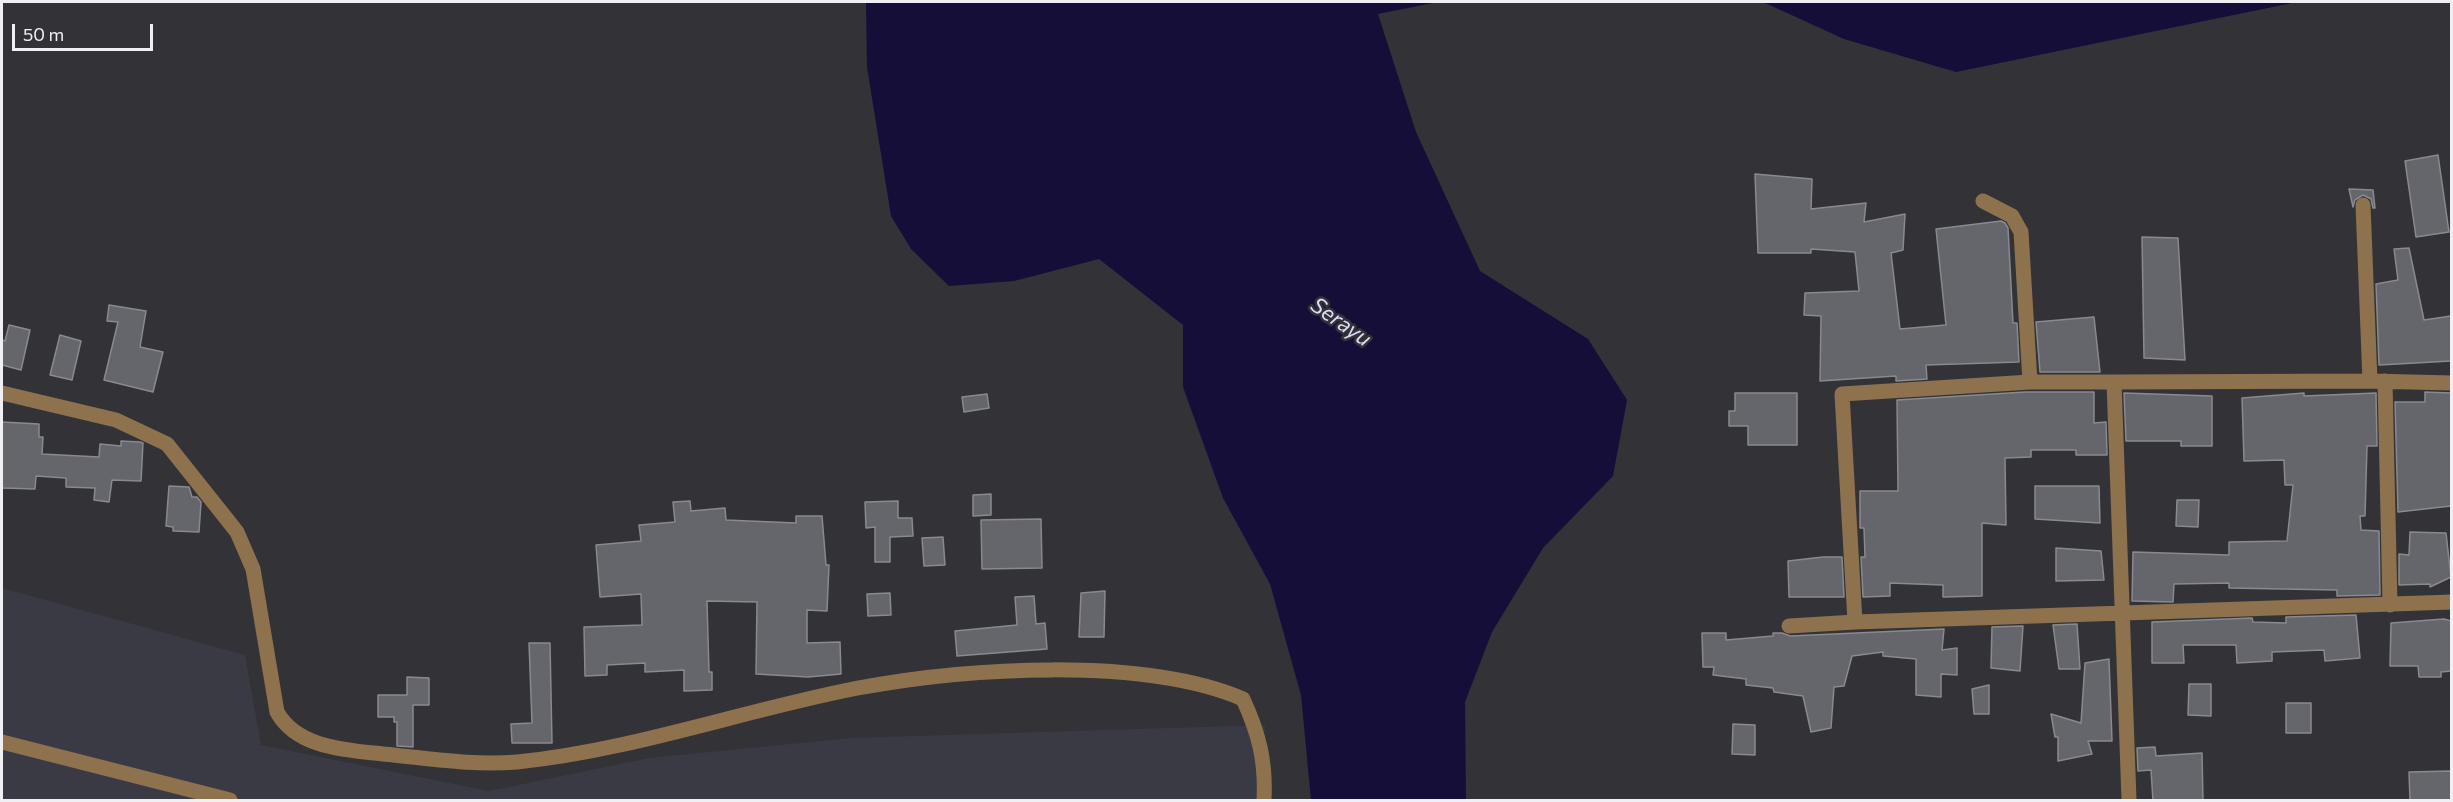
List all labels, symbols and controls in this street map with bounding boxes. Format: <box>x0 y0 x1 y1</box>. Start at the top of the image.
scale bar <box>15 12 156 50</box>
text: 50 m <box>23 23 64 45</box>
water label: Serayu <box>1306 292 1376 352</box>

